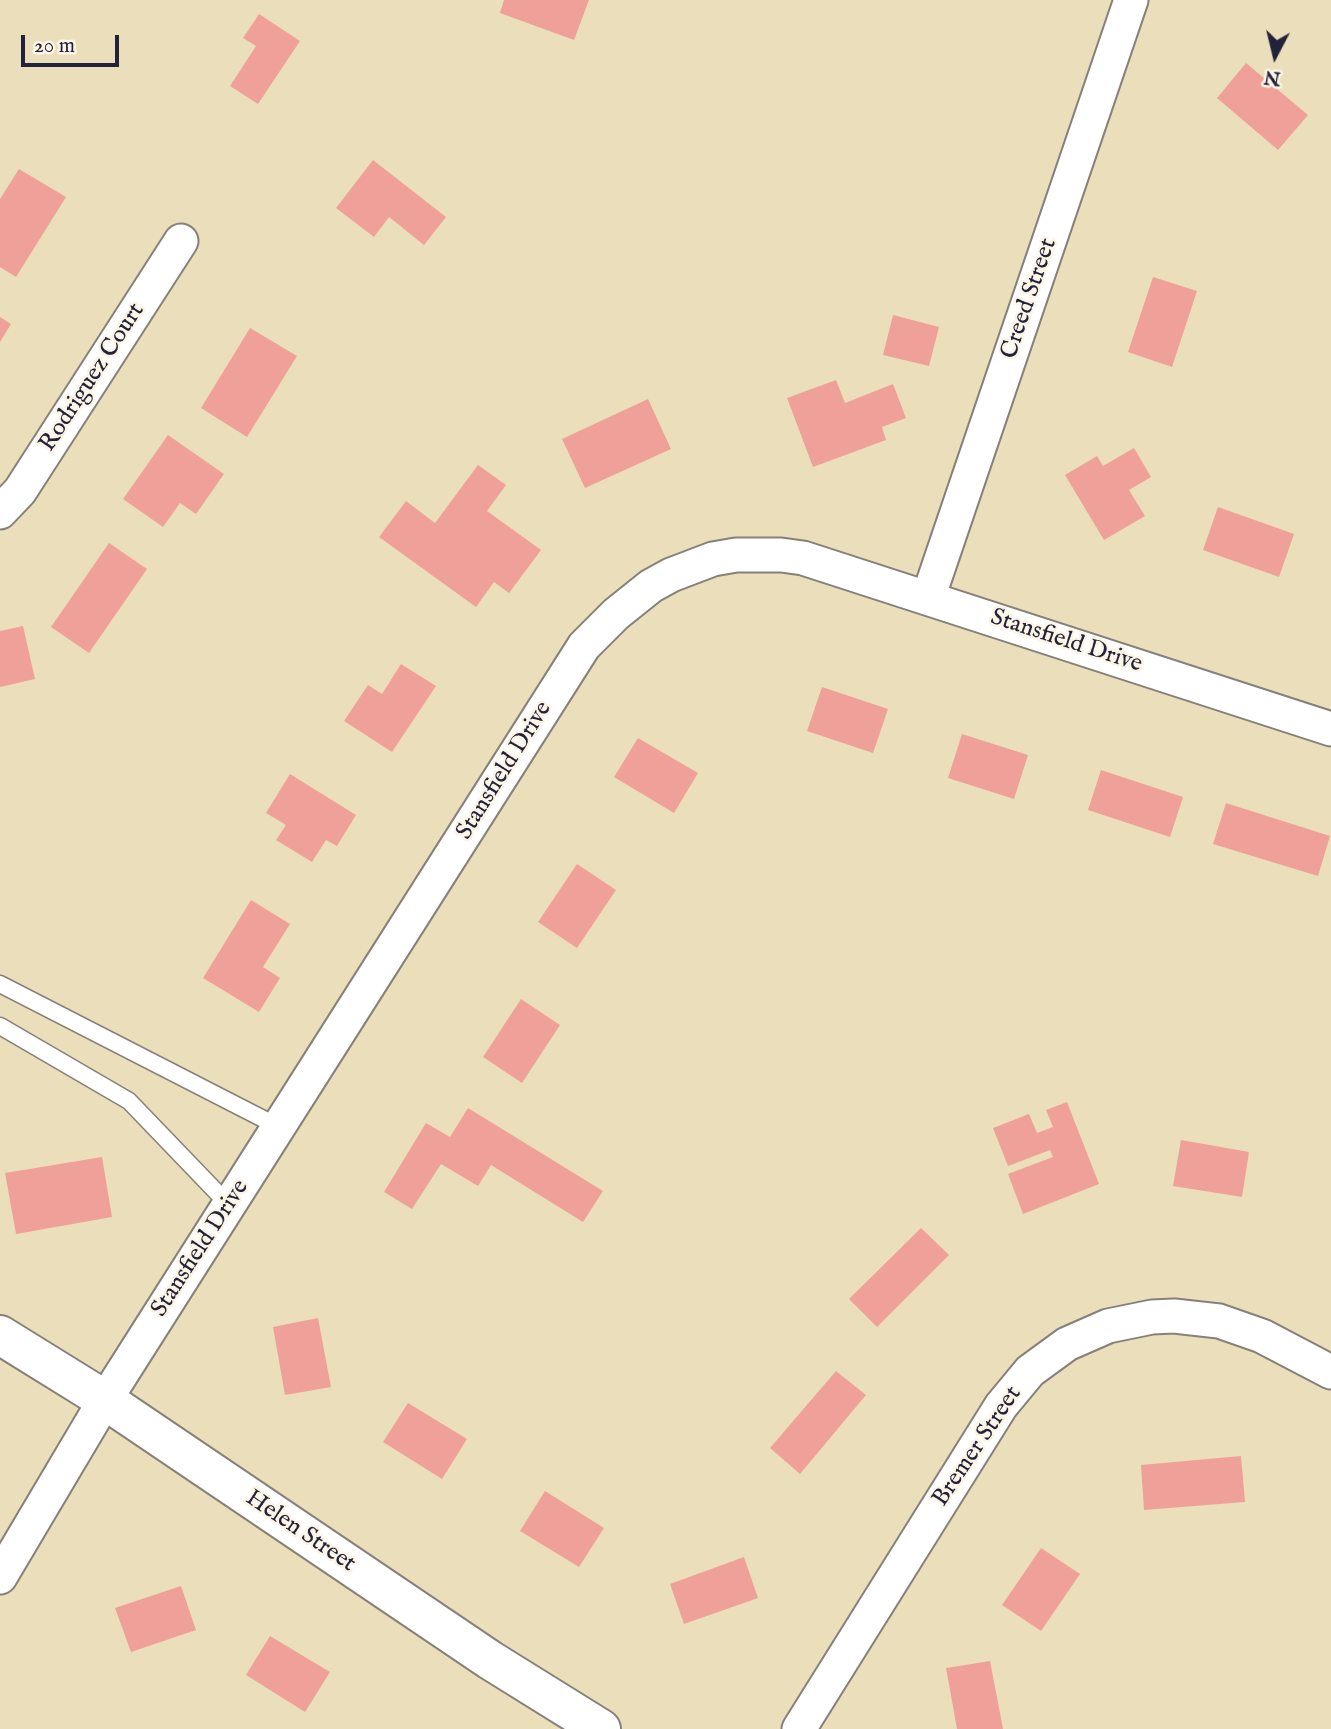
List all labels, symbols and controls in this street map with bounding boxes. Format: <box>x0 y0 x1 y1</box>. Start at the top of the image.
scale bar <box>24 21 122 65</box>
north arrow <box>1240 21 1310 91</box>
text: 20 m <box>34 33 75 60</box>
text: N <box>1263 64 1282 90</box>
street label: Creed Street <box>996 235 1064 363</box>
street label: Rodriguez Court <box>34 298 152 458</box>
street label: Stansfield Drive <box>987 604 1145 680</box>
street label: Stansfield Drive <box>451 697 559 845</box>
street label: Stansfield Drive <box>146 1175 256 1323</box>
street label: Bremer Street <box>927 1381 1029 1513</box>
street label: Helen Street <box>240 1485 360 1579</box>

